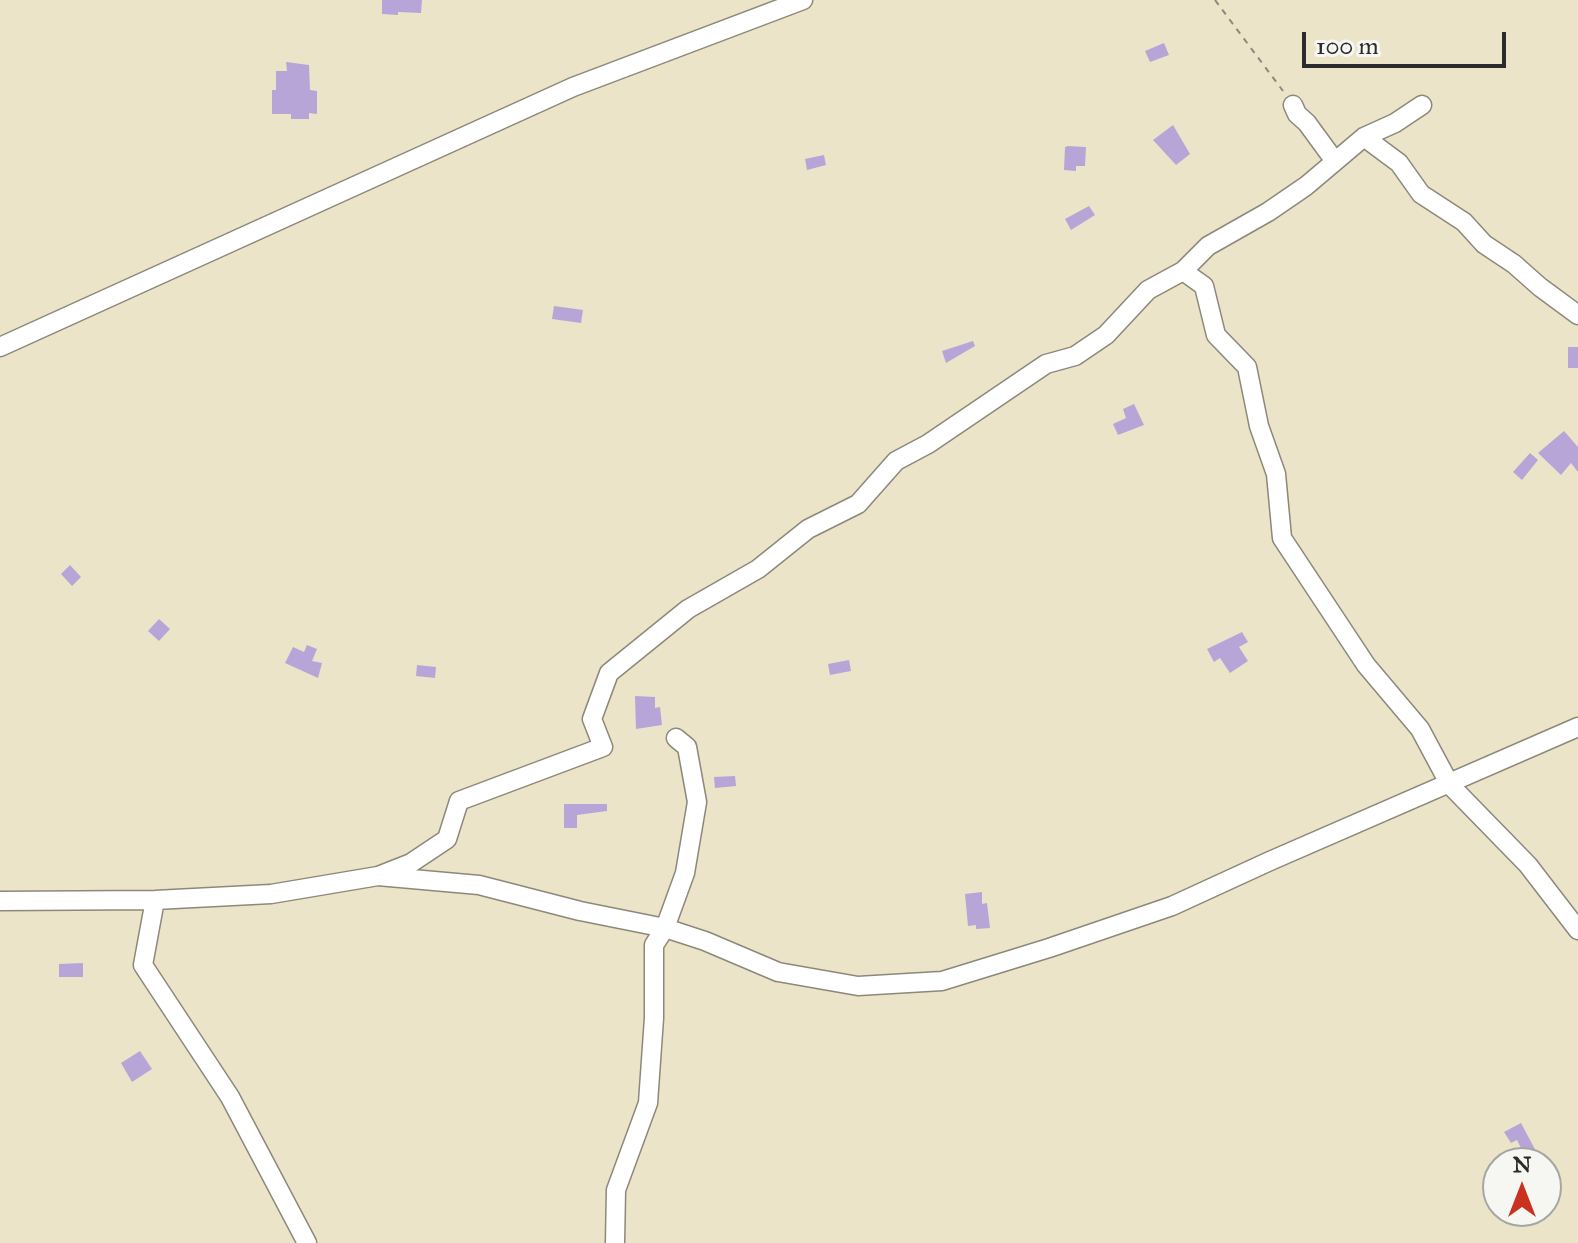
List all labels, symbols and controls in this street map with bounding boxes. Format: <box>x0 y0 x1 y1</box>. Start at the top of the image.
scale bar <box>1306 16 1510 66</box>
text: 100 m <box>1316 31 1379 61</box>
north arrow <box>1482 1147 1562 1227</box>
text: N <box>1513 1151 1531 1178</box>

